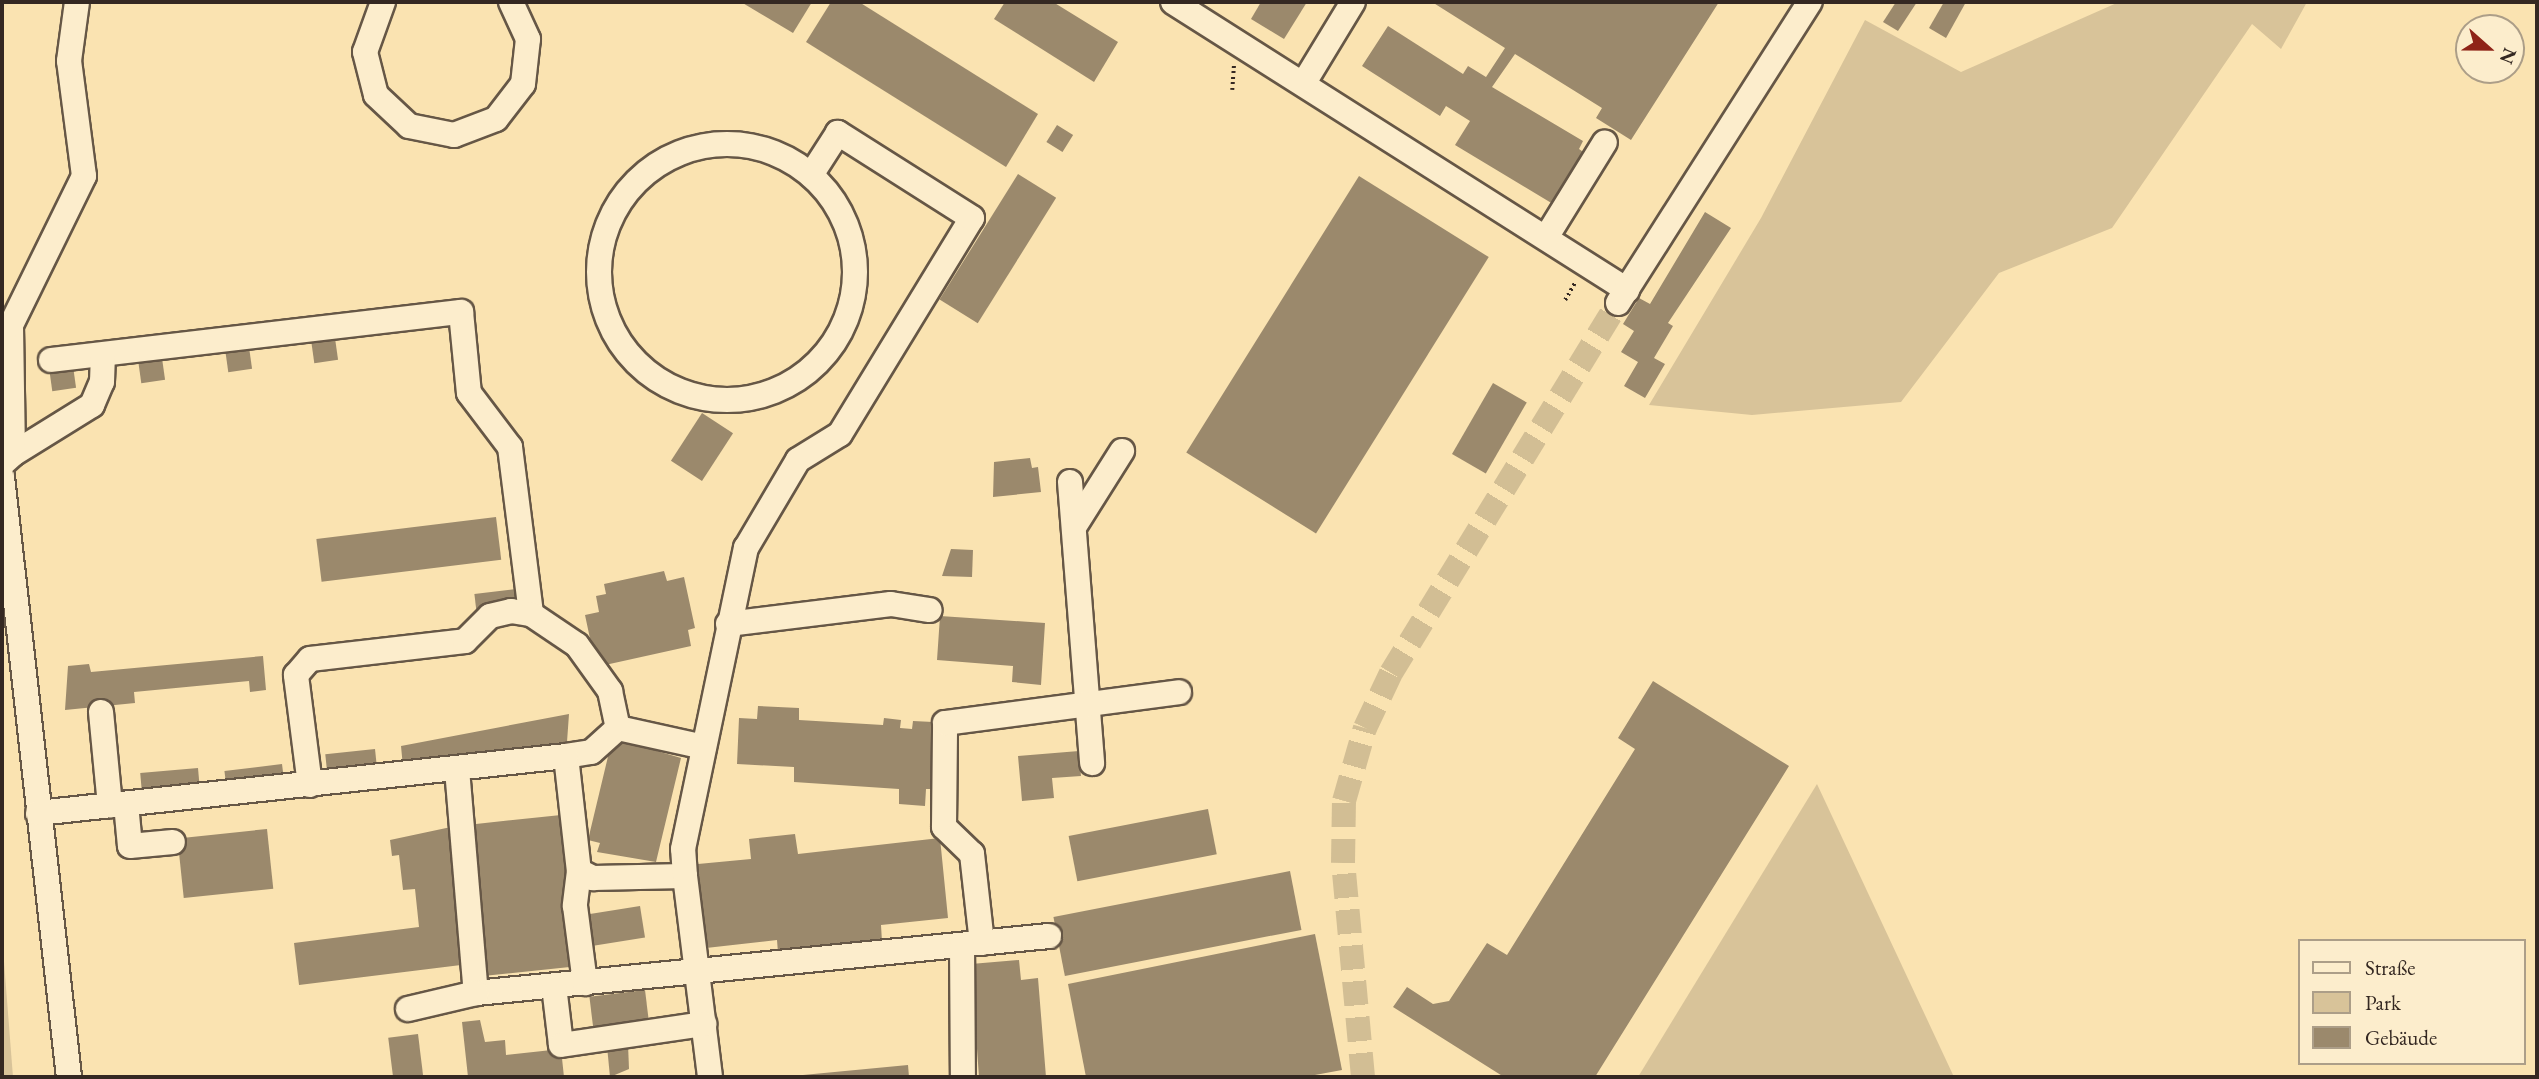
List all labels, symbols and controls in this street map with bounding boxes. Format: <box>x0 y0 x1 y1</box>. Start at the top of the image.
north arrow <box>2455 14 2525 84</box>
text: N <box>2494 44 2523 68</box>
legend <box>2298 939 2525 1065</box>
text: Straße <box>2365 954 2416 981</box>
text: Park <box>2365 989 2401 1016</box>
text: Gebäude <box>2365 1024 2437 1051</box>

